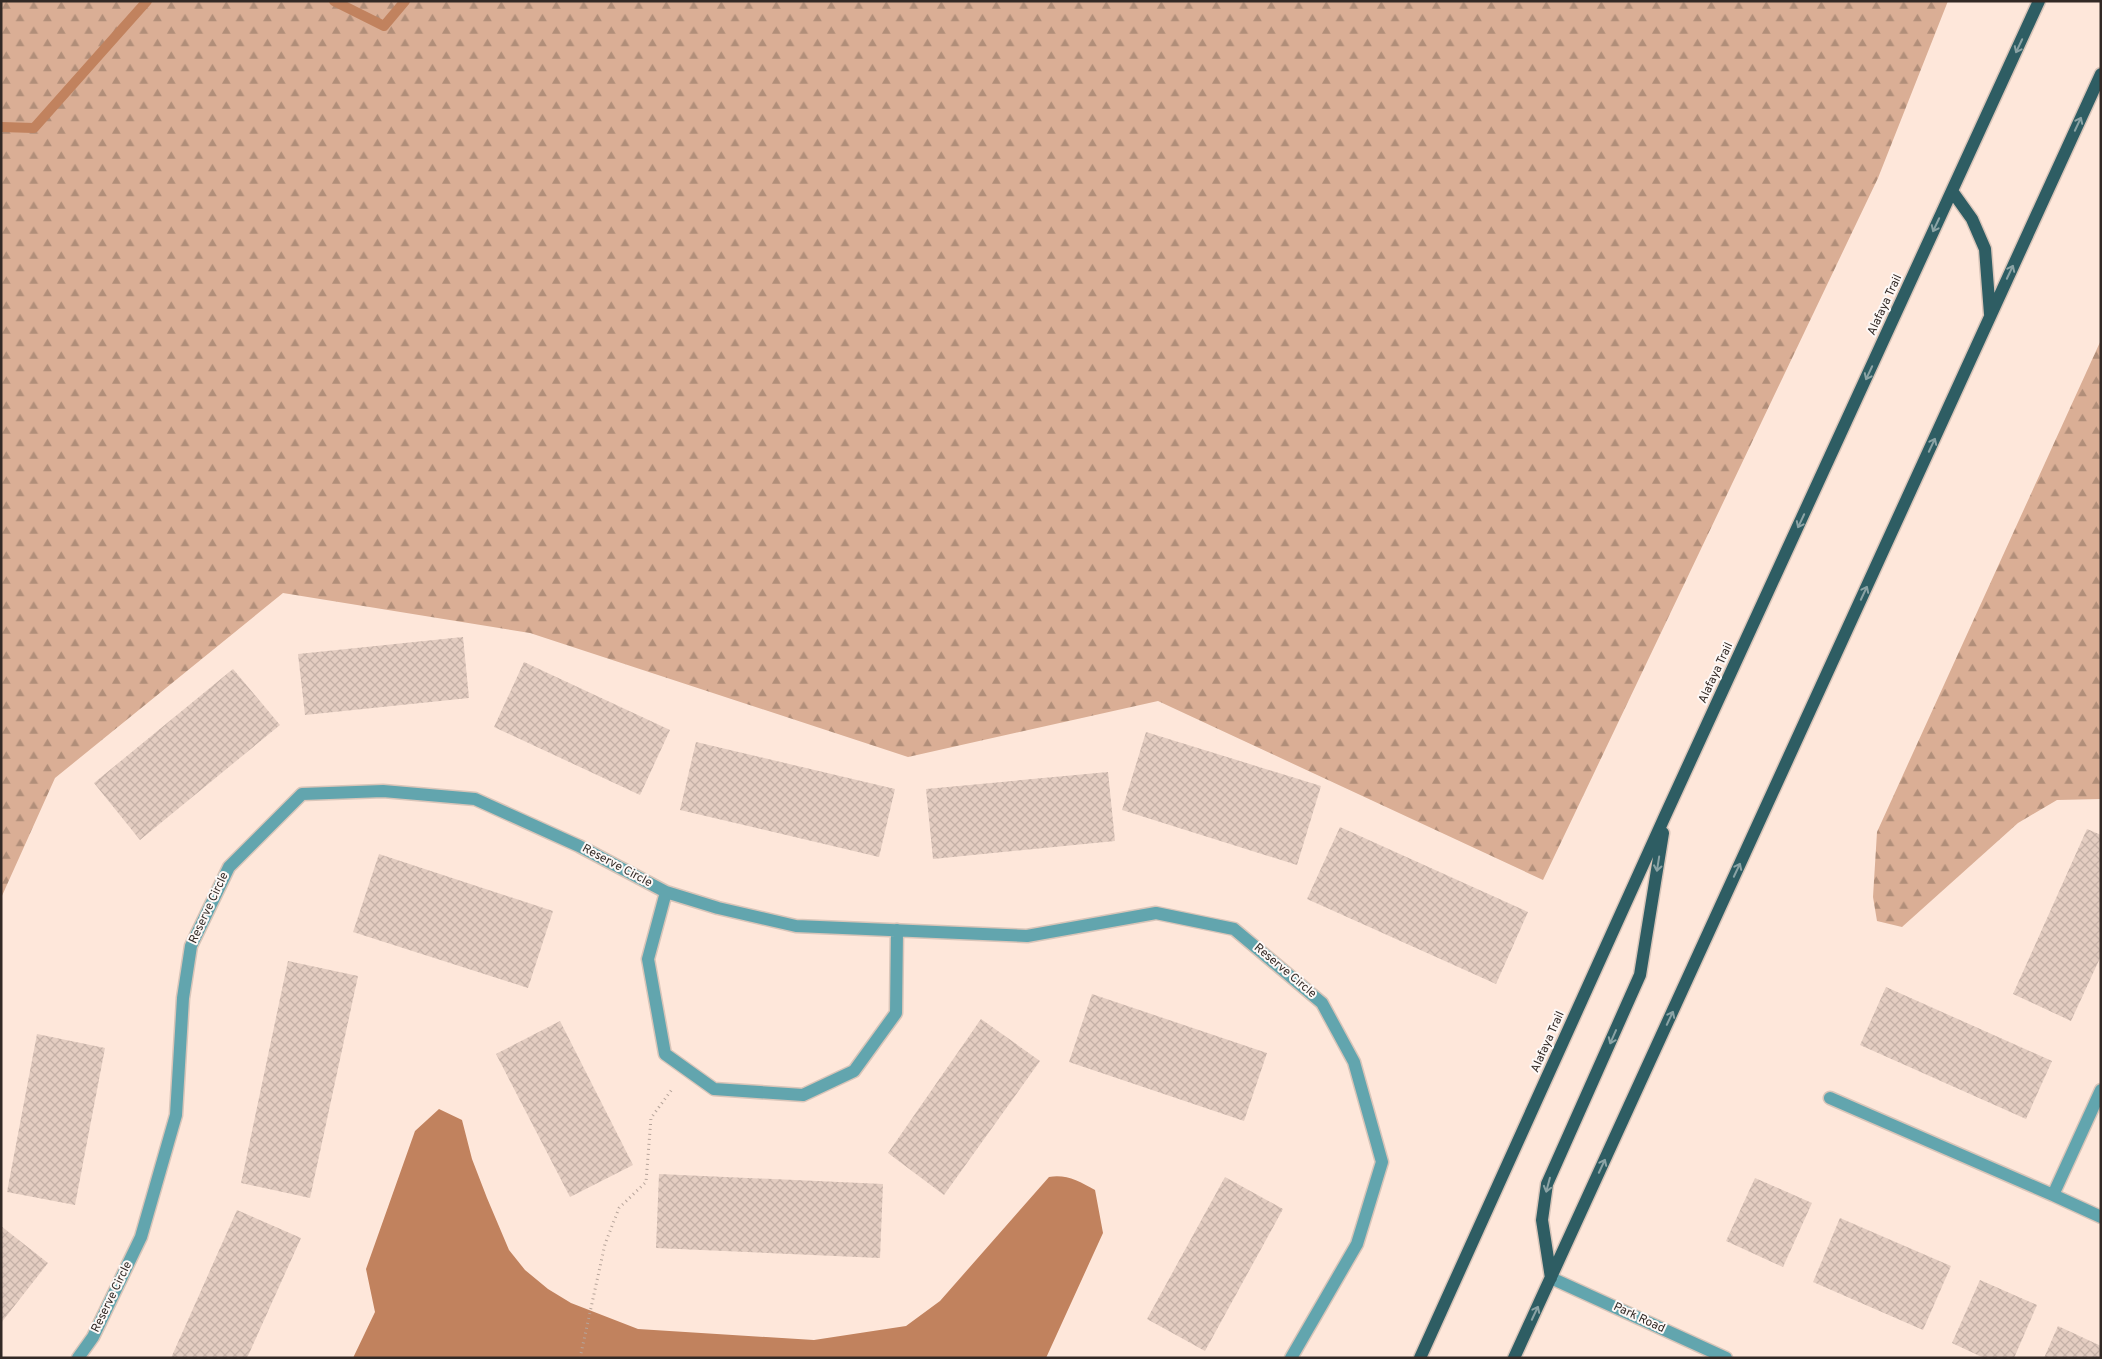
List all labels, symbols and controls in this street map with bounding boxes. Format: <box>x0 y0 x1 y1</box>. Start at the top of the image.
one-way arrow <box>2013 38 2023 53</box>
one-way arrow <box>2074 117 2083 132</box>
one-way arrow <box>1931 217 1941 232</box>
one-way arrow <box>2006 265 2016 280</box>
street label: Alafaya Trail <box>1864 272 1906 338</box>
one-way arrow <box>1863 365 1873 380</box>
one-way arrow <box>1927 438 1937 453</box>
one-way arrow <box>1795 513 1805 528</box>
one-way arrow <box>1860 586 1869 601</box>
street label: Alafaya Trail <box>1695 640 1737 706</box>
street label: Reserve Circle <box>579 841 655 891</box>
one-way arrow <box>1652 855 1662 871</box>
one-way arrow <box>1733 863 1743 878</box>
street label: Reserve Circle <box>185 870 233 946</box>
street label: Reserve Circle <box>1250 940 1320 1002</box>
street label: Alafaya Trail <box>1527 1009 1569 1075</box>
one-way arrow <box>1666 1011 1675 1026</box>
one-way arrow <box>1607 1029 1617 1044</box>
one-way arrow <box>1598 1159 1608 1174</box>
one-way arrow <box>1543 1177 1552 1193</box>
street label: Reserve Circle <box>88 1259 136 1335</box>
street label: Park Road <box>1611 1299 1667 1337</box>
one-way arrow <box>1530 1306 1540 1321</box>

